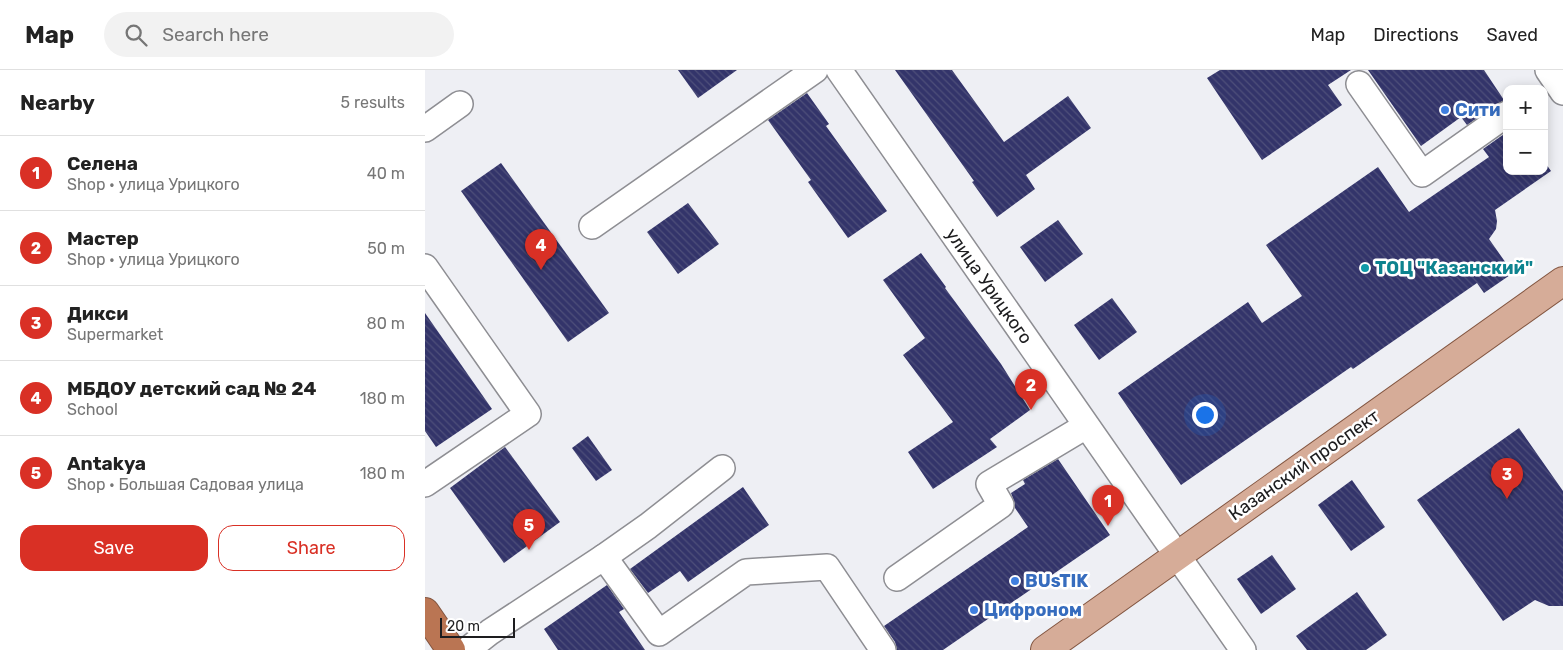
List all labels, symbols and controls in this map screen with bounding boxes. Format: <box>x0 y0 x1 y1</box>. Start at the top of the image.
search box <box>104 12 454 57</box>
text: Map <box>25 21 74 49</box>
icon: search <box>122 21 150 49</box>
text: Search here <box>162 23 269 46</box>
text: Map <box>1310 24 1345 46</box>
text: Directions <box>1373 24 1459 46</box>
text: Saved <box>1487 24 1538 46</box>
map controls <box>1503 85 1548 175</box>
button: + <box>1503 85 1548 130</box>
text: Nearby <box>20 90 95 115</box>
text: 5 results <box>341 93 405 112</box>
place label: Сити <box>1455 99 1500 121</box>
marker: Сити <box>1439 104 1451 116</box>
button: − <box>1503 130 1548 175</box>
text: Селена <box>67 152 138 175</box>
text: 1 <box>32 164 40 183</box>
text: 40 m <box>367 164 405 183</box>
text: Shop · улица Урицкого <box>67 175 240 194</box>
street label: улица Урицкого <box>941 224 1037 348</box>
text: Мастер <box>67 227 139 250</box>
pin: 4 <box>525 229 557 270</box>
text: 2 <box>31 239 41 258</box>
text: 50 m <box>367 239 405 258</box>
text: Shop · улица Урицкого <box>67 250 240 269</box>
place label: ТОЦ "Казанский" <box>1375 257 1533 279</box>
marker: ТОЦ "Казанский" <box>1359 262 1371 274</box>
text: Дикси <box>67 302 128 325</box>
text: 3 <box>31 314 41 333</box>
text: 80 m <box>367 314 405 333</box>
text: Supermarket <box>67 325 163 344</box>
pin: 2 <box>1015 369 1047 410</box>
text: МБДОУ детский сад № 24 <box>67 377 316 400</box>
text: 4 <box>31 389 41 408</box>
text: 180 m <box>360 389 405 408</box>
text: School <box>67 400 118 419</box>
your location <box>1192 402 1218 428</box>
street label: Казанский проспект <box>1224 405 1384 525</box>
text: Antakya <box>67 452 146 475</box>
pin: 3 <box>1491 458 1523 499</box>
text: 5 <box>31 464 41 483</box>
text: 180 m <box>360 464 405 483</box>
text: Shop · Большая Садовая улица <box>67 475 304 494</box>
pin: 1 <box>1092 485 1124 526</box>
pin: 5 <box>513 509 545 550</box>
button: Save <box>20 525 208 571</box>
button: Share <box>218 525 405 571</box>
place label: BUsTIK <box>1025 570 1088 592</box>
marker: BUsTIK <box>1009 575 1021 587</box>
place label: Цифроном <box>984 599 1082 621</box>
marker: Цифроном <box>968 604 980 616</box>
scale bar <box>440 615 515 638</box>
text: 20 m <box>447 618 480 635</box>

